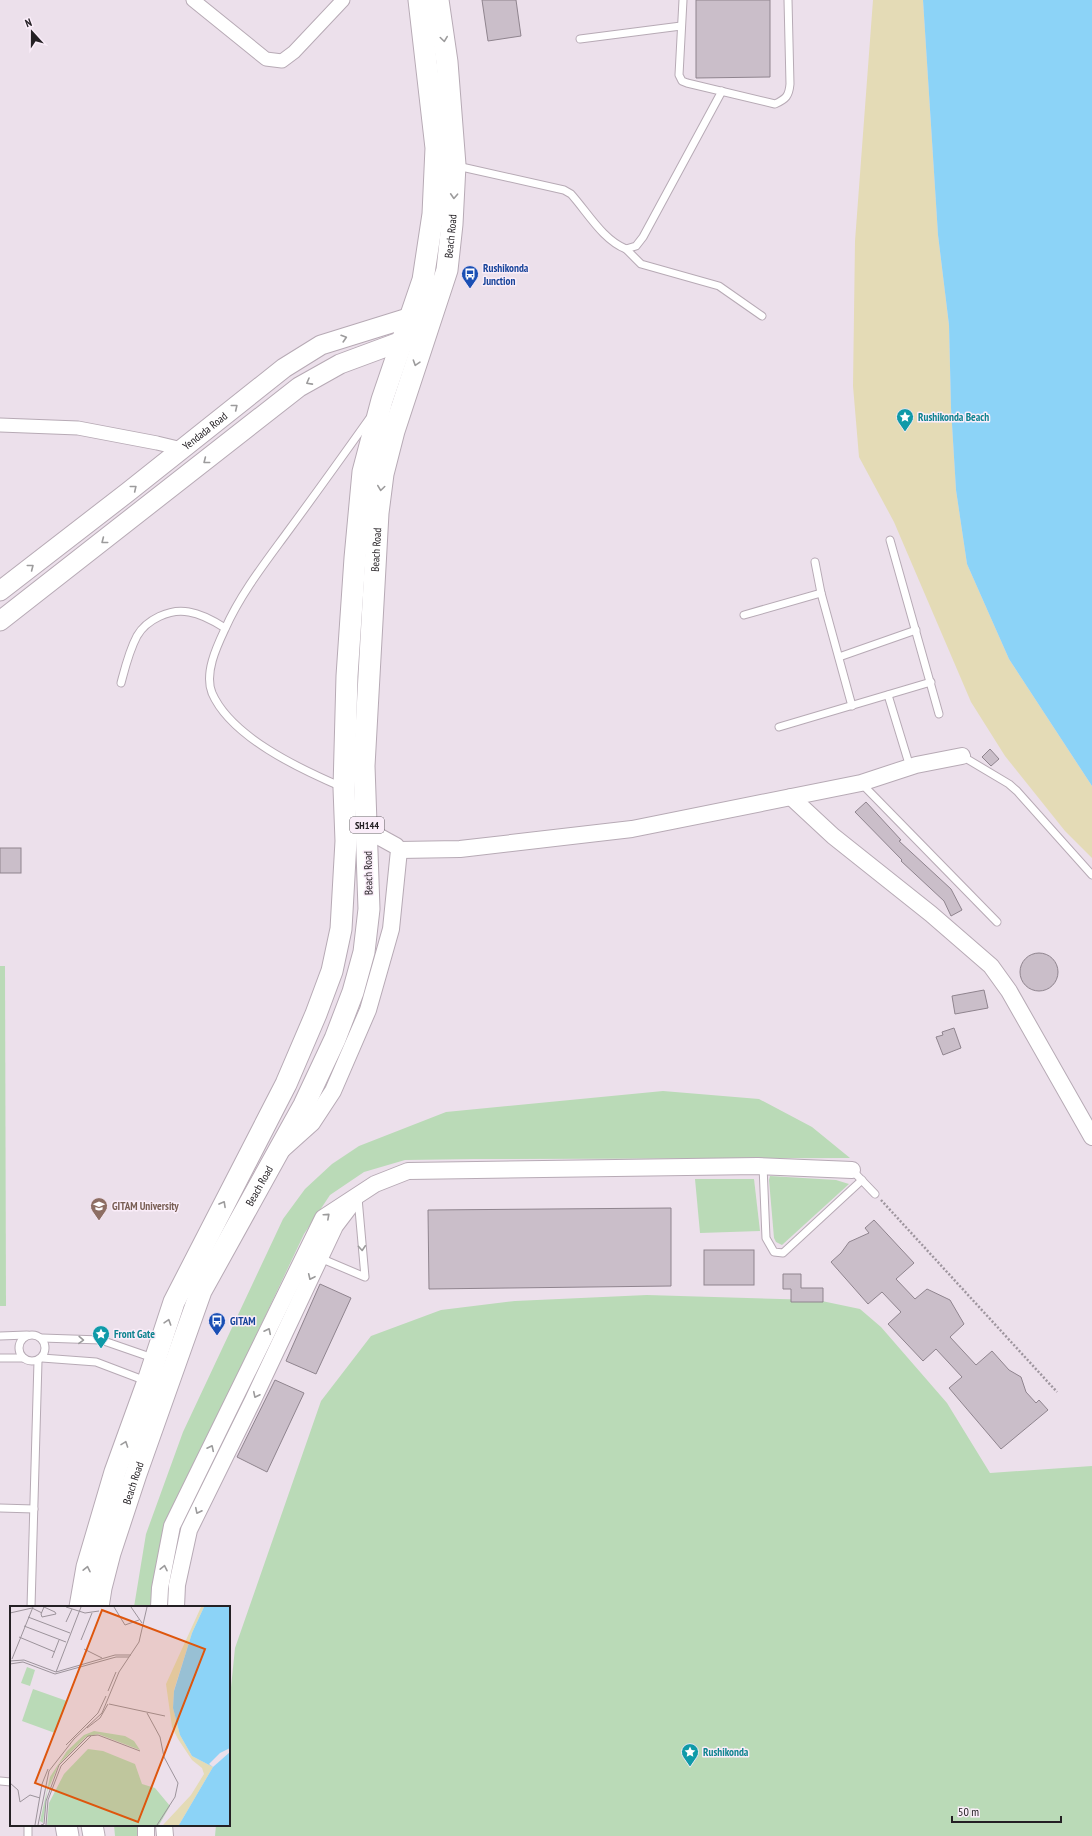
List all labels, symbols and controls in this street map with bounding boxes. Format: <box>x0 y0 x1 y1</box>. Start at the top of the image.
north arrow <box>12 12 52 52</box>
text: N <box>23 15 34 30</box>
one-way arrow <box>439 36 448 42</box>
one-way arrow <box>449 193 458 199</box>
street label: Beach Road <box>441 214 459 259</box>
place label: Rushikonda Junction <box>482 261 529 288</box>
bus stop icon: Rushikonda Junction <box>460 264 480 289</box>
one-way arrow <box>340 334 347 343</box>
one-way arrow <box>412 359 421 366</box>
one-way arrow <box>306 377 313 384</box>
one-way arrow <box>231 404 238 411</box>
place icon: Rushikonda Beach <box>895 407 915 432</box>
street label: Yendada Road <box>180 409 230 453</box>
place label: Rushikonda Beach <box>918 410 989 424</box>
one-way arrow <box>204 456 211 463</box>
one-way arrow <box>129 485 136 492</box>
one-way arrow <box>377 485 386 491</box>
street label: Beach Road <box>368 527 384 572</box>
one-way arrow <box>101 536 108 543</box>
one-way arrow <box>26 565 33 572</box>
road number: SH144 <box>350 817 384 833</box>
street label: Beach Road <box>361 851 375 895</box>
street label: Beach Road <box>242 1163 276 1208</box>
school or university icon: GITAM University <box>89 1196 109 1221</box>
place label: GITAM University <box>112 1199 179 1213</box>
one-way arrow <box>219 1201 226 1209</box>
one-way arrow <box>322 1214 329 1221</box>
one-way arrow <box>358 1245 367 1251</box>
one-way arrow <box>308 1273 316 1281</box>
bus stop icon: GITAM <box>207 1311 227 1336</box>
place label: GITAM <box>230 1314 255 1328</box>
one-way arrow <box>163 1318 172 1325</box>
place icon: Front Gate <box>91 1324 111 1349</box>
place label: Front Gate <box>114 1327 155 1341</box>
one-way arrow <box>263 1328 271 1336</box>
one-way arrow <box>78 1335 84 1344</box>
one-way arrow <box>253 1390 261 1398</box>
one-way arrow <box>121 1441 129 1448</box>
one-way arrow <box>206 1445 214 1452</box>
street label: Beach Road <box>119 1460 147 1506</box>
one-way arrow <box>195 1507 203 1515</box>
one-way arrow <box>82 1565 90 1572</box>
one-way arrow <box>159 1565 168 1572</box>
inset map <box>10 1606 230 1826</box>
place icon: Rushikonda <box>680 1742 700 1767</box>
place label: Rushikonda <box>703 1745 749 1759</box>
scale bar <box>952 1798 1061 1824</box>
text: 50 m <box>958 1804 979 1819</box>

